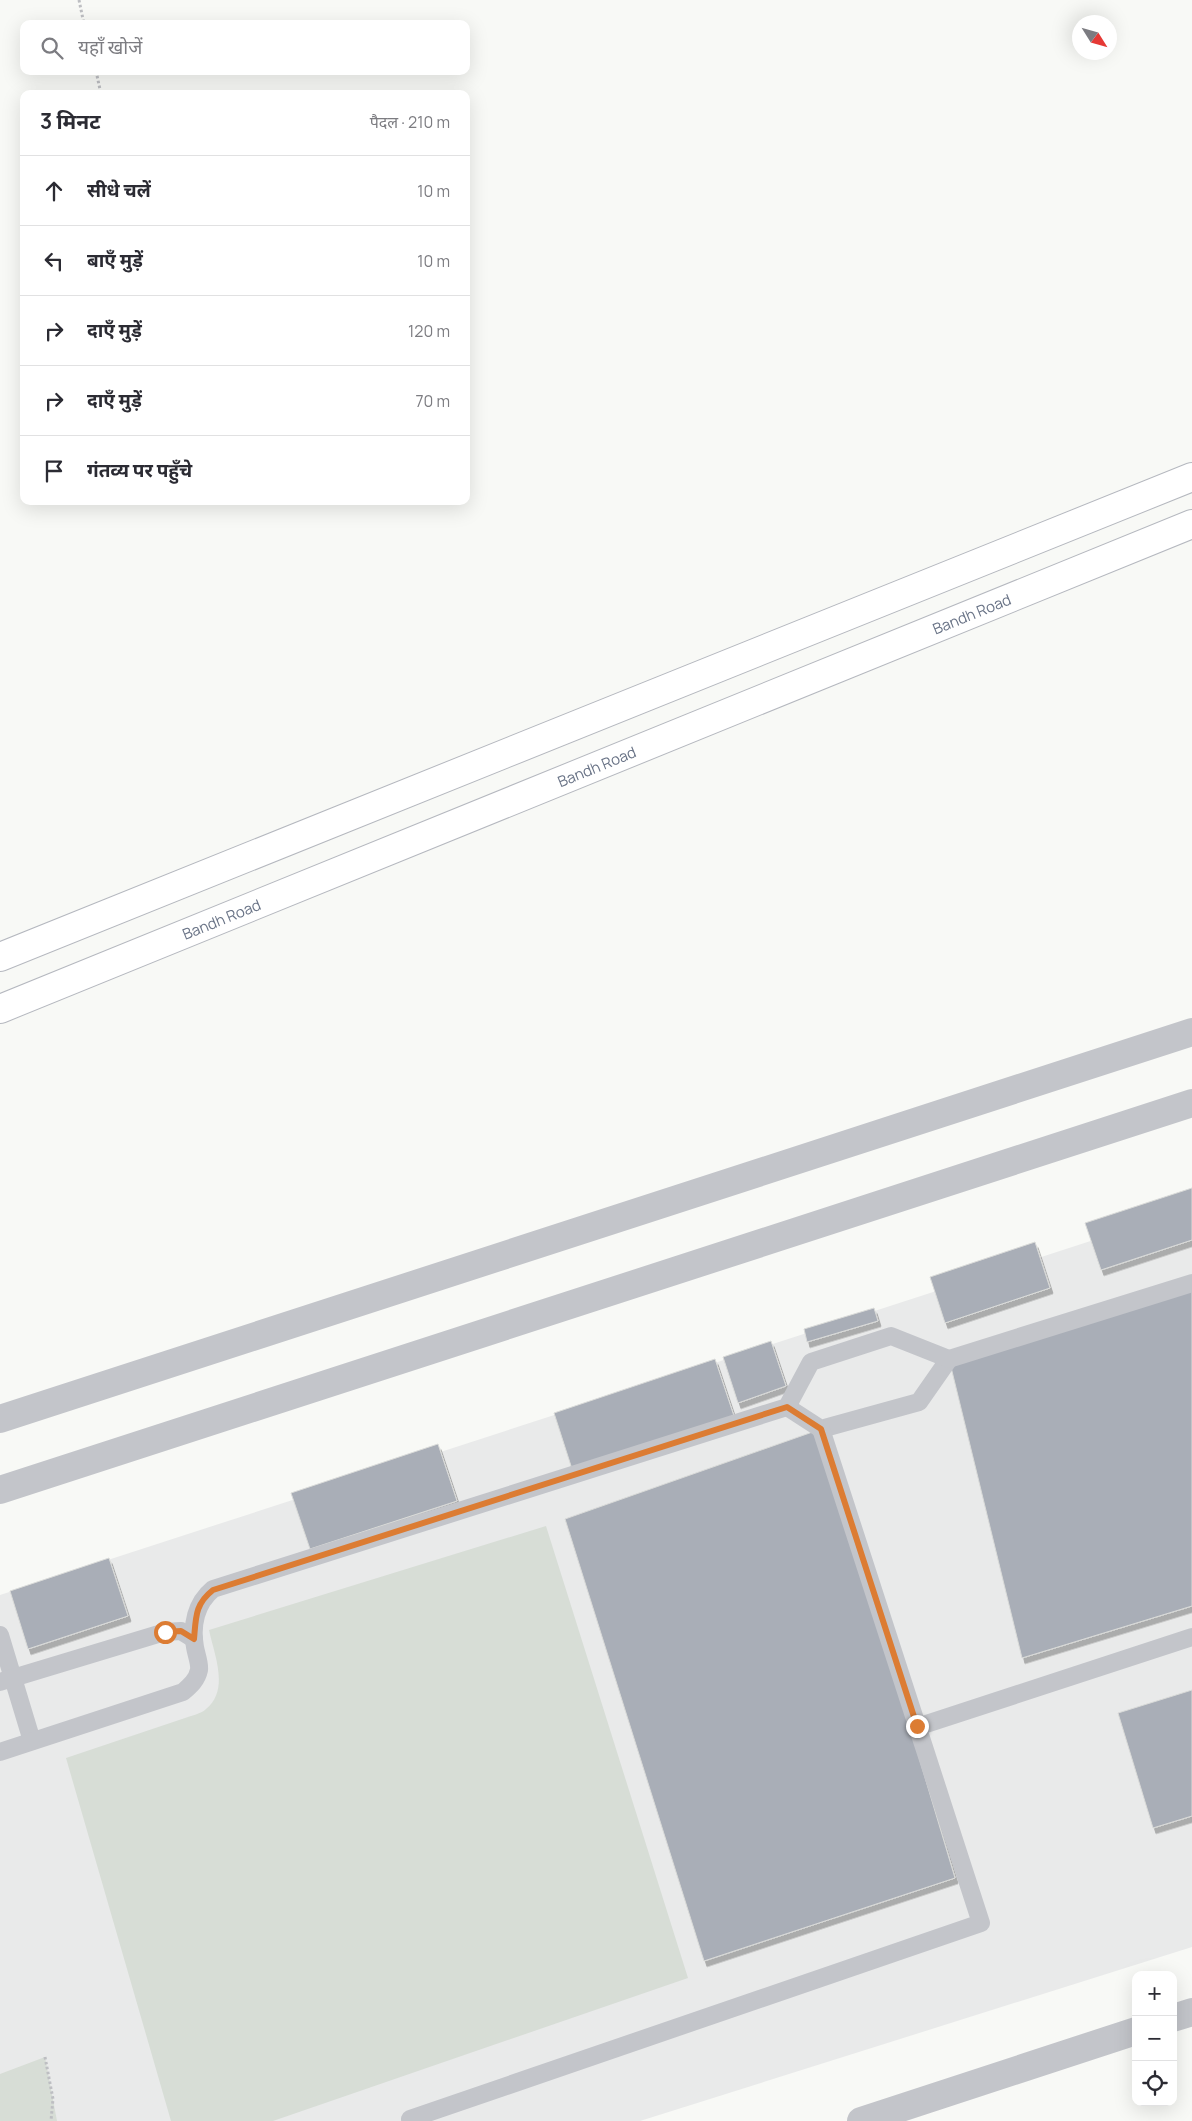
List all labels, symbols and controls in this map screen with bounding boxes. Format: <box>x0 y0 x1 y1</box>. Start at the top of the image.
north arrow <box>1072 15 1117 60</box>
search box <box>20 20 470 75</box>
icon: search <box>38 34 66 62</box>
text: यहाँ खोजें <box>78 34 142 60</box>
text: 3 मिनट <box>40 107 101 135</box>
text: पैदल · 210 m <box>370 111 450 133</box>
icon: ahead <box>40 177 68 205</box>
text: सीधे चलें <box>87 177 151 203</box>
text: 10 m <box>417 180 450 202</box>
icon: left <box>40 247 68 275</box>
text: बाएँ मुड़ें <box>87 247 143 273</box>
text: 10 m <box>417 250 450 272</box>
icon: right <box>40 317 68 345</box>
text: दाएँ मुड़ें <box>87 317 142 343</box>
text: 120 m <box>408 320 450 342</box>
icon: right <box>40 387 68 415</box>
text: दाएँ मुड़ें <box>87 387 142 413</box>
text: 70 m <box>415 390 450 412</box>
icon: arrive <box>40 457 68 485</box>
text: गंतव्य पर पहुँचे <box>87 457 192 483</box>
street label: Bandh Road <box>929 588 1014 639</box>
street label: Bandh Road <box>554 741 639 792</box>
street label: Bandh Road <box>179 894 264 944</box>
route start <box>154 1621 177 1644</box>
route end <box>906 1715 929 1738</box>
map controls <box>1132 1971 1177 2106</box>
button: + <box>1132 1971 1177 2016</box>
button: − <box>1132 2016 1177 2061</box>
button: locate <box>1132 2061 1177 2106</box>

